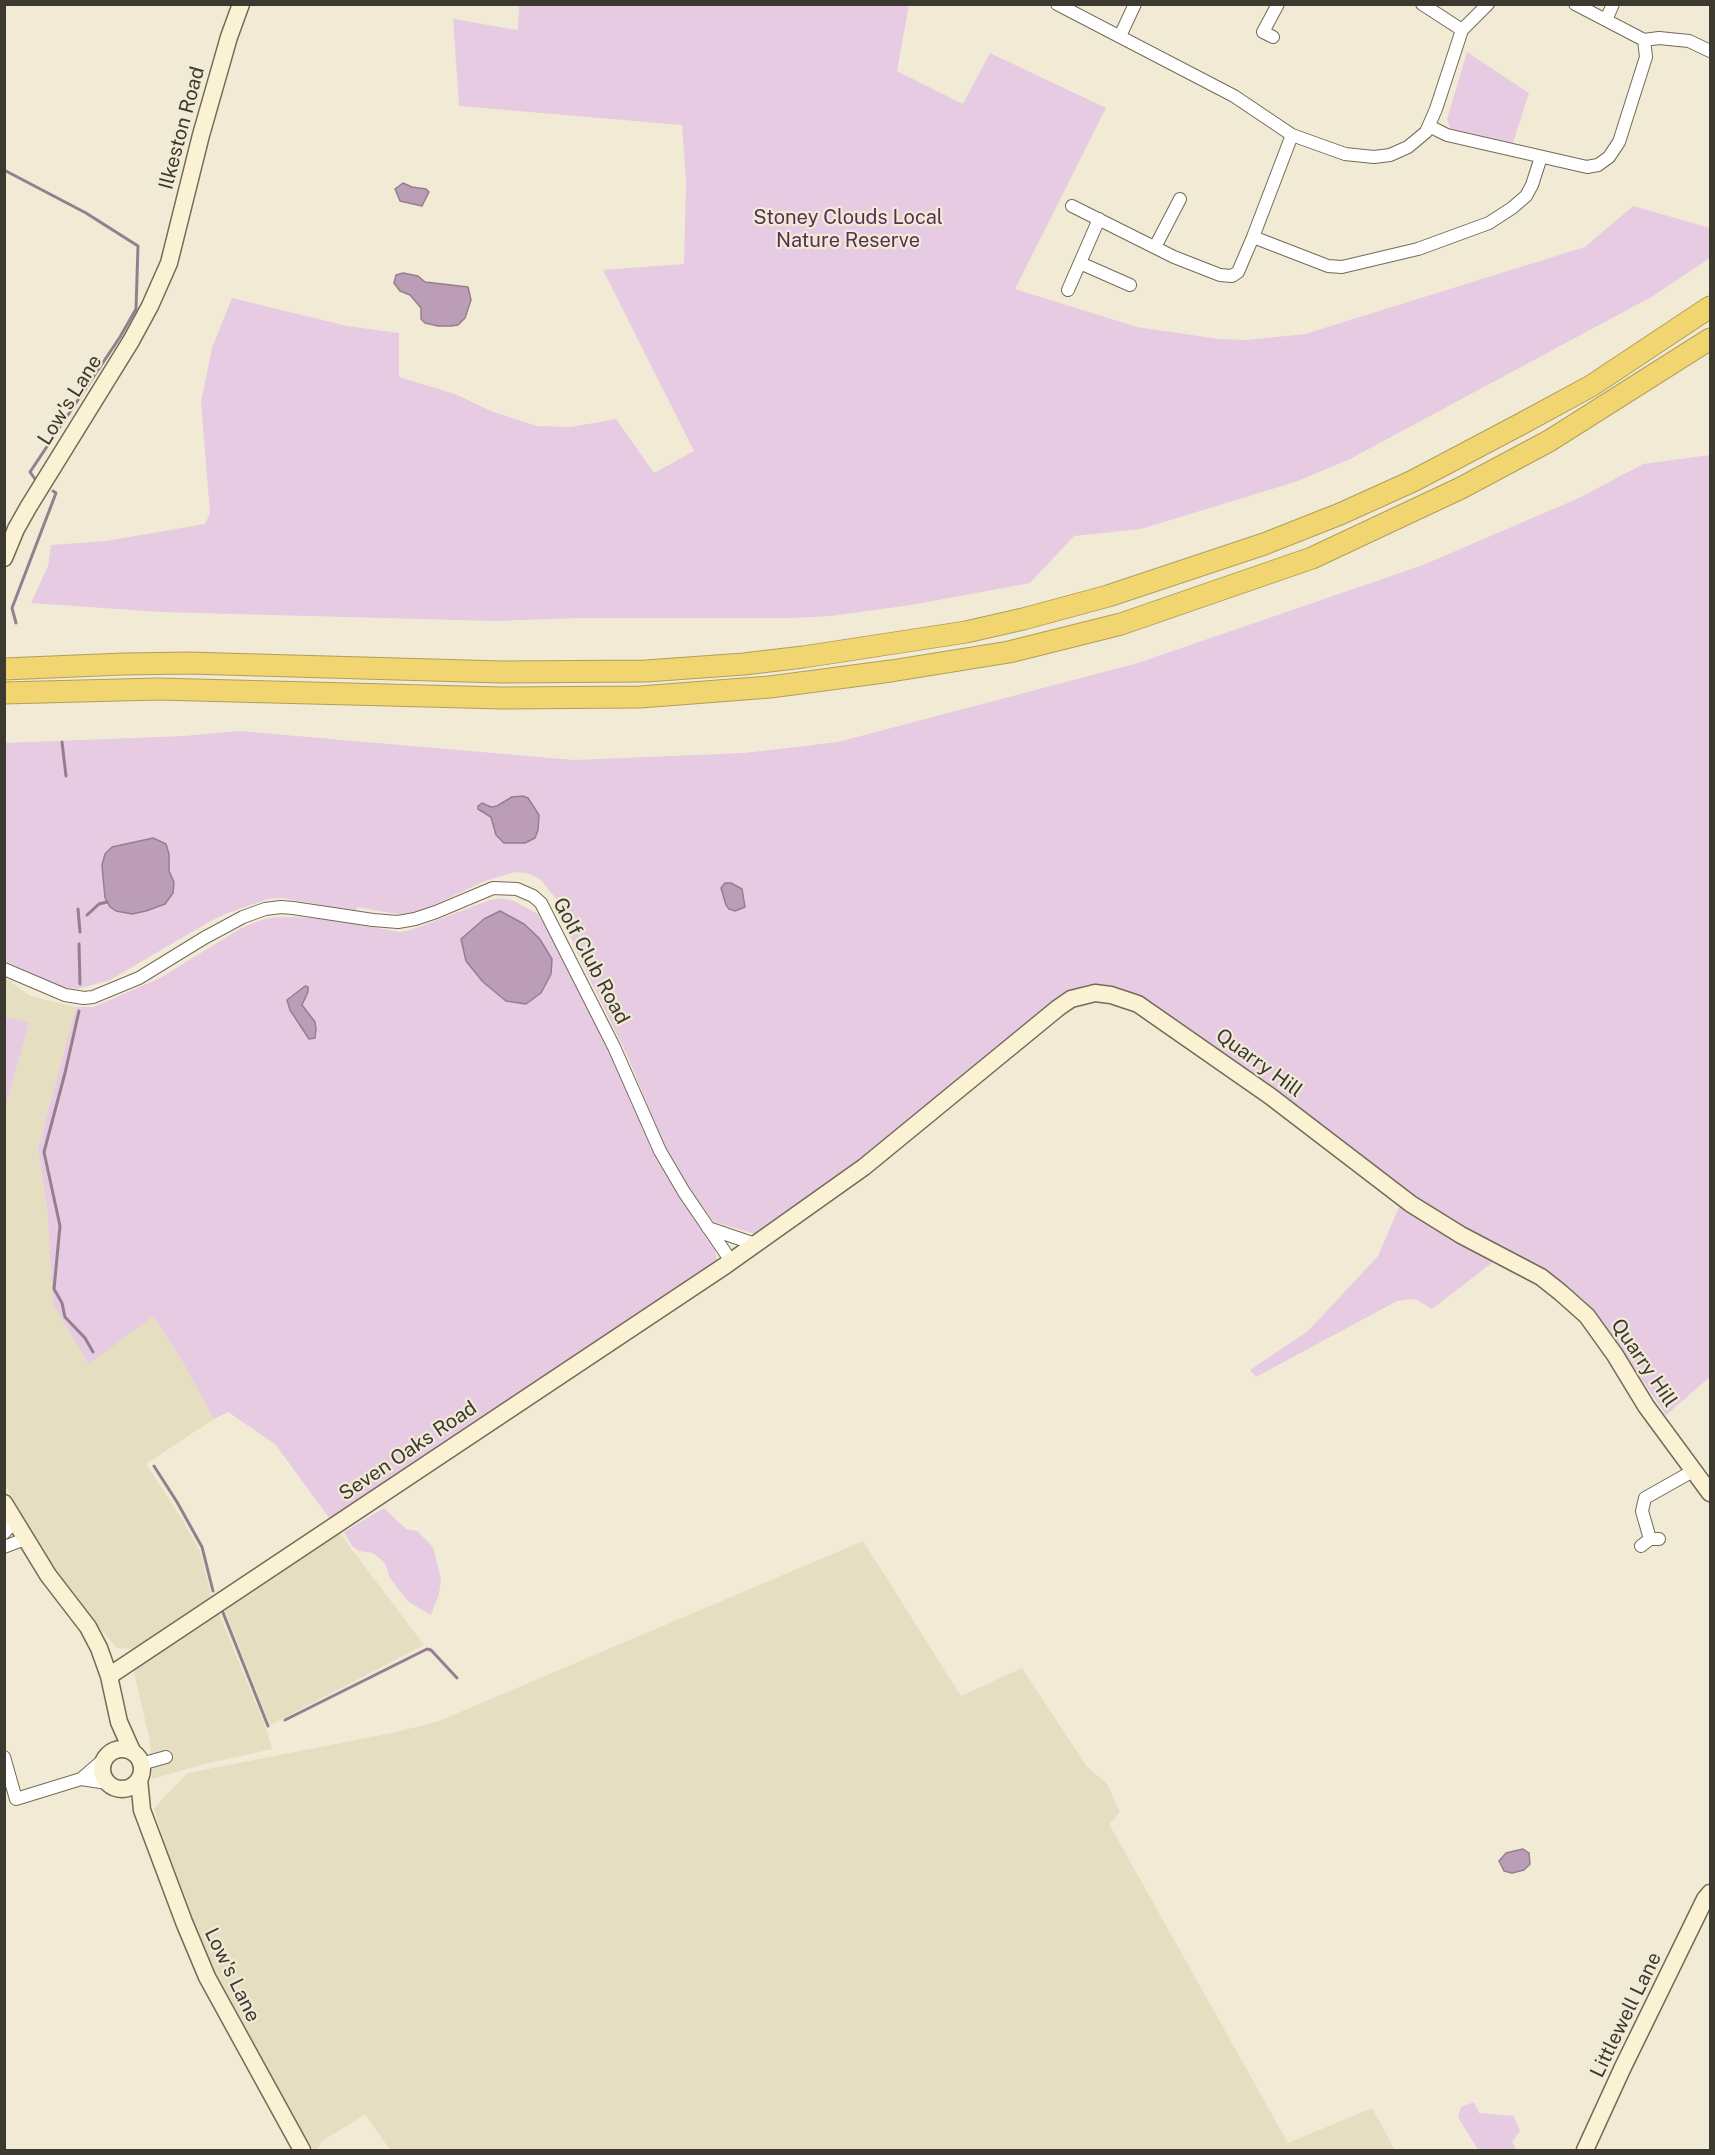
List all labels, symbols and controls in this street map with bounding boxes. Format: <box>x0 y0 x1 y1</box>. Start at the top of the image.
street label: Ilkeston Road <box>154 64 210 192</box>
park label: Stoney Clouds Local Nature Reserve <box>753 206 943 253</box>
street label: Low's Lane <box>33 351 107 449</box>
street label: Golf Club Road <box>548 894 634 1028</box>
street label: Quarry Hill <box>1211 1024 1307 1102</box>
street label: Quarry Hill <box>1606 1314 1682 1412</box>
street label: Seven Oaks Road <box>335 1396 481 1506</box>
street label: Low's Lane <box>199 1924 265 2026</box>
street label: Littlewell Lane <box>1585 1948 1667 2082</box>

